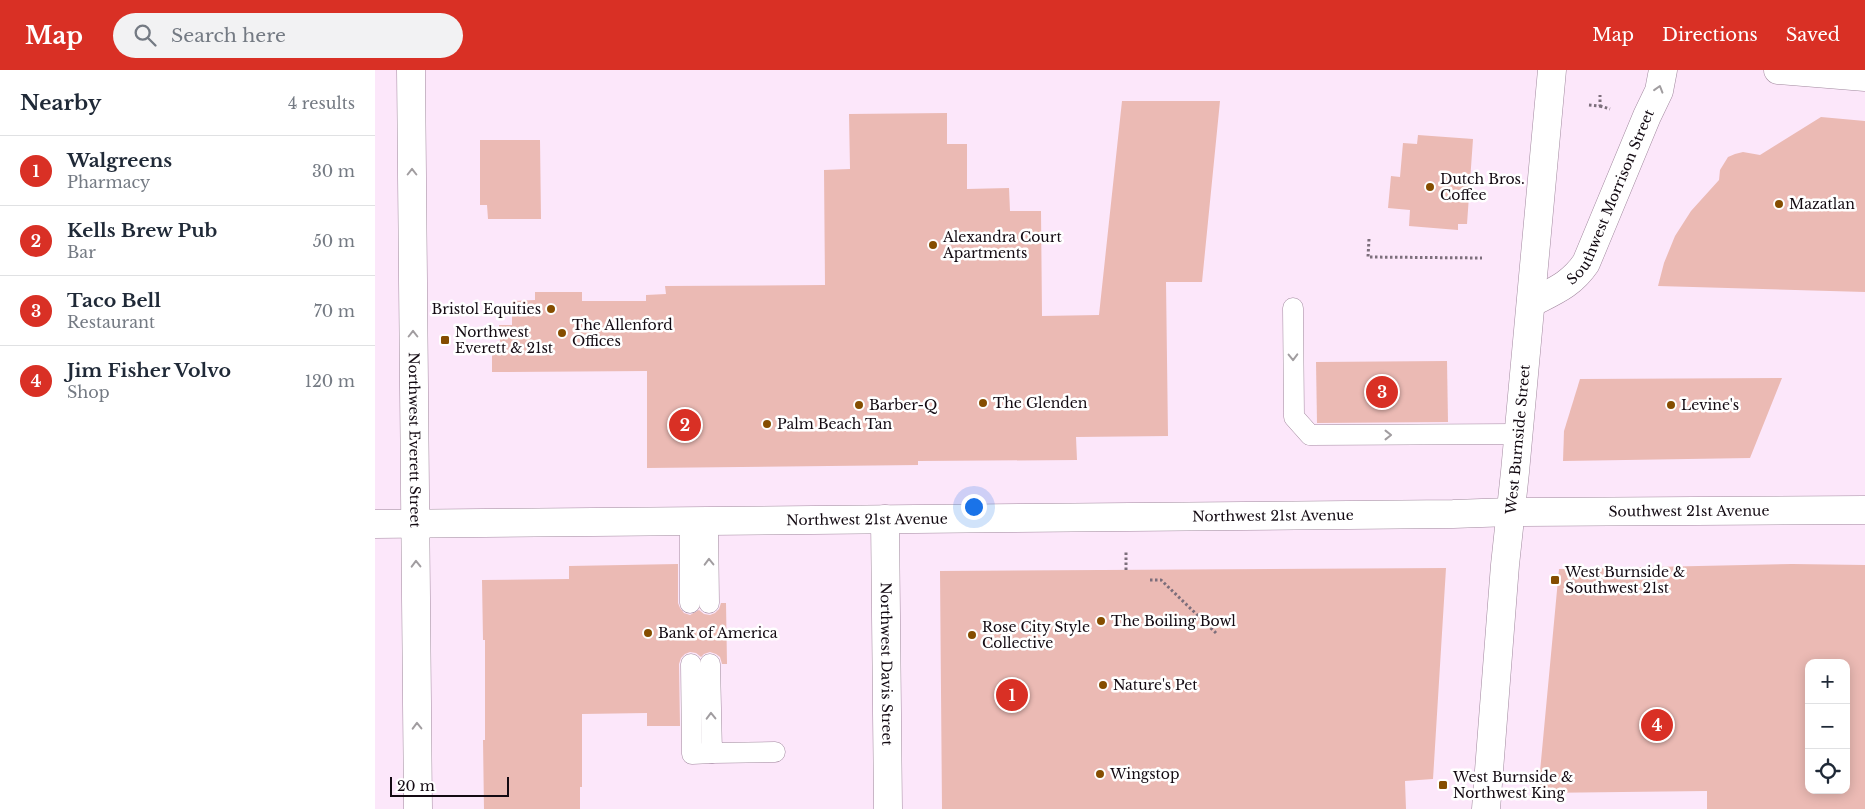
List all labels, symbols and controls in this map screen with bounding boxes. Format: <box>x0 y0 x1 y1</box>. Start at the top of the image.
search box <box>113 13 463 58</box>
text: Map <box>25 21 83 50</box>
icon: search <box>131 21 159 49</box>
text: Search here <box>171 24 286 47</box>
text: Map <box>1592 24 1634 46</box>
text: Directions <box>1662 24 1758 46</box>
text: Saved <box>1786 24 1840 46</box>
one-way arrow <box>1653 85 1663 93</box>
text: Nearby <box>20 90 101 116</box>
text: 4 results <box>288 93 355 113</box>
street label: Southwest Morrison Street <box>1563 106 1658 289</box>
text: Walgreens <box>67 149 172 172</box>
text: 1 <box>33 161 39 181</box>
text: 30 m <box>312 161 355 181</box>
one-way arrow <box>407 167 417 175</box>
place label: Dutch Bros. Coffee <box>1440 170 1525 204</box>
text: Pharmacy <box>67 172 150 192</box>
marker: Dutch Bros. Coffee <box>1424 181 1436 193</box>
place label: Mazatlan <box>1789 195 1855 213</box>
marker: Mazatlan <box>1773 198 1785 210</box>
text: Kells Brew Pub <box>67 219 217 242</box>
place label: Alexandra Court Apartments <box>942 228 1062 262</box>
text: 2 <box>31 231 41 251</box>
text: 50 m <box>313 231 355 251</box>
marker: Alexandra Court Apartments <box>927 239 939 251</box>
text: Bar <box>67 242 96 262</box>
text: Taco Bell <box>67 289 161 312</box>
place label: Bristol Equities <box>432 300 541 318</box>
text: 3 <box>31 301 41 321</box>
text: 70 m <box>314 301 355 321</box>
marker: Bristol Equities <box>545 303 557 315</box>
text: Restaurant <box>67 312 155 332</box>
place label: The Allenford Offices <box>572 316 673 350</box>
place label: Northwest Everett & 21st <box>455 323 554 357</box>
marker: The Allenford Offices <box>556 327 568 339</box>
one-way arrow <box>408 330 418 338</box>
marker: Northwest Everett & 21st <box>439 334 451 346</box>
street label: Northwest Everett Street <box>405 352 424 529</box>
one-way arrow <box>1288 353 1299 361</box>
text: Jim Fisher Volvo <box>67 359 231 382</box>
street label: West Burnside Street <box>1501 363 1534 516</box>
text: 4 <box>31 371 41 391</box>
text: 120 m <box>305 371 355 391</box>
pin: 3 <box>1366 373 1398 411</box>
text: Shop <box>67 382 110 402</box>
place label: The Glenden <box>993 394 1088 412</box>
place label: Barber-Q <box>869 396 938 414</box>
place label: Levine's <box>1681 396 1739 414</box>
marker: The Glenden <box>977 397 989 409</box>
marker: Barber-Q <box>853 399 865 411</box>
marker: Levine's <box>1665 399 1677 411</box>
pin: 2 <box>669 406 701 444</box>
place label: Palm Beach Tan <box>777 415 893 433</box>
marker: Palm Beach Tan <box>761 418 773 430</box>
one-way arrow <box>1384 430 1392 440</box>
your location <box>961 494 987 520</box>
street label: Southwest 21st Avenue <box>1608 502 1770 520</box>
street label: Northwest 21st Avenue <box>1192 506 1354 525</box>
street label: Northwest 21st Avenue <box>786 510 948 529</box>
one-way arrow <box>704 558 714 566</box>
one-way arrow <box>411 560 421 568</box>
place label: West Burnside & Southwest 21st <box>1564 563 1685 597</box>
marker: West Burnside & Southwest 21st <box>1549 574 1561 586</box>
street label: Northwest Davis Street <box>877 582 896 747</box>
place label: The Boiling Bowl <box>1111 612 1236 630</box>
marker: The Boiling Bowl <box>1095 615 1107 627</box>
place label: Rose City Style Collective <box>982 618 1090 652</box>
place label: Bank of America <box>658 624 778 642</box>
marker: Bank of America <box>642 627 654 639</box>
marker: Rose City Style Collective <box>966 629 978 641</box>
map controls <box>1805 659 1850 794</box>
button: + <box>1805 659 1850 704</box>
pin: 1 <box>996 676 1028 714</box>
place label: Nature's Pet <box>1113 676 1198 694</box>
marker: Nature's Pet <box>1097 679 1109 691</box>
button: − <box>1805 704 1850 749</box>
pin: 4 <box>1641 706 1673 744</box>
one-way arrow <box>706 711 716 719</box>
one-way arrow <box>412 722 423 730</box>
button: locate <box>1805 749 1850 794</box>
place label: Wingstop <box>1109 765 1179 783</box>
marker: Wingstop <box>1094 768 1106 780</box>
place label: West Burnside & Northwest King <box>1452 768 1573 802</box>
scale bar <box>390 774 509 797</box>
text: 20 m <box>397 777 435 795</box>
marker: West Burnside & Northwest King <box>1437 779 1449 791</box>

